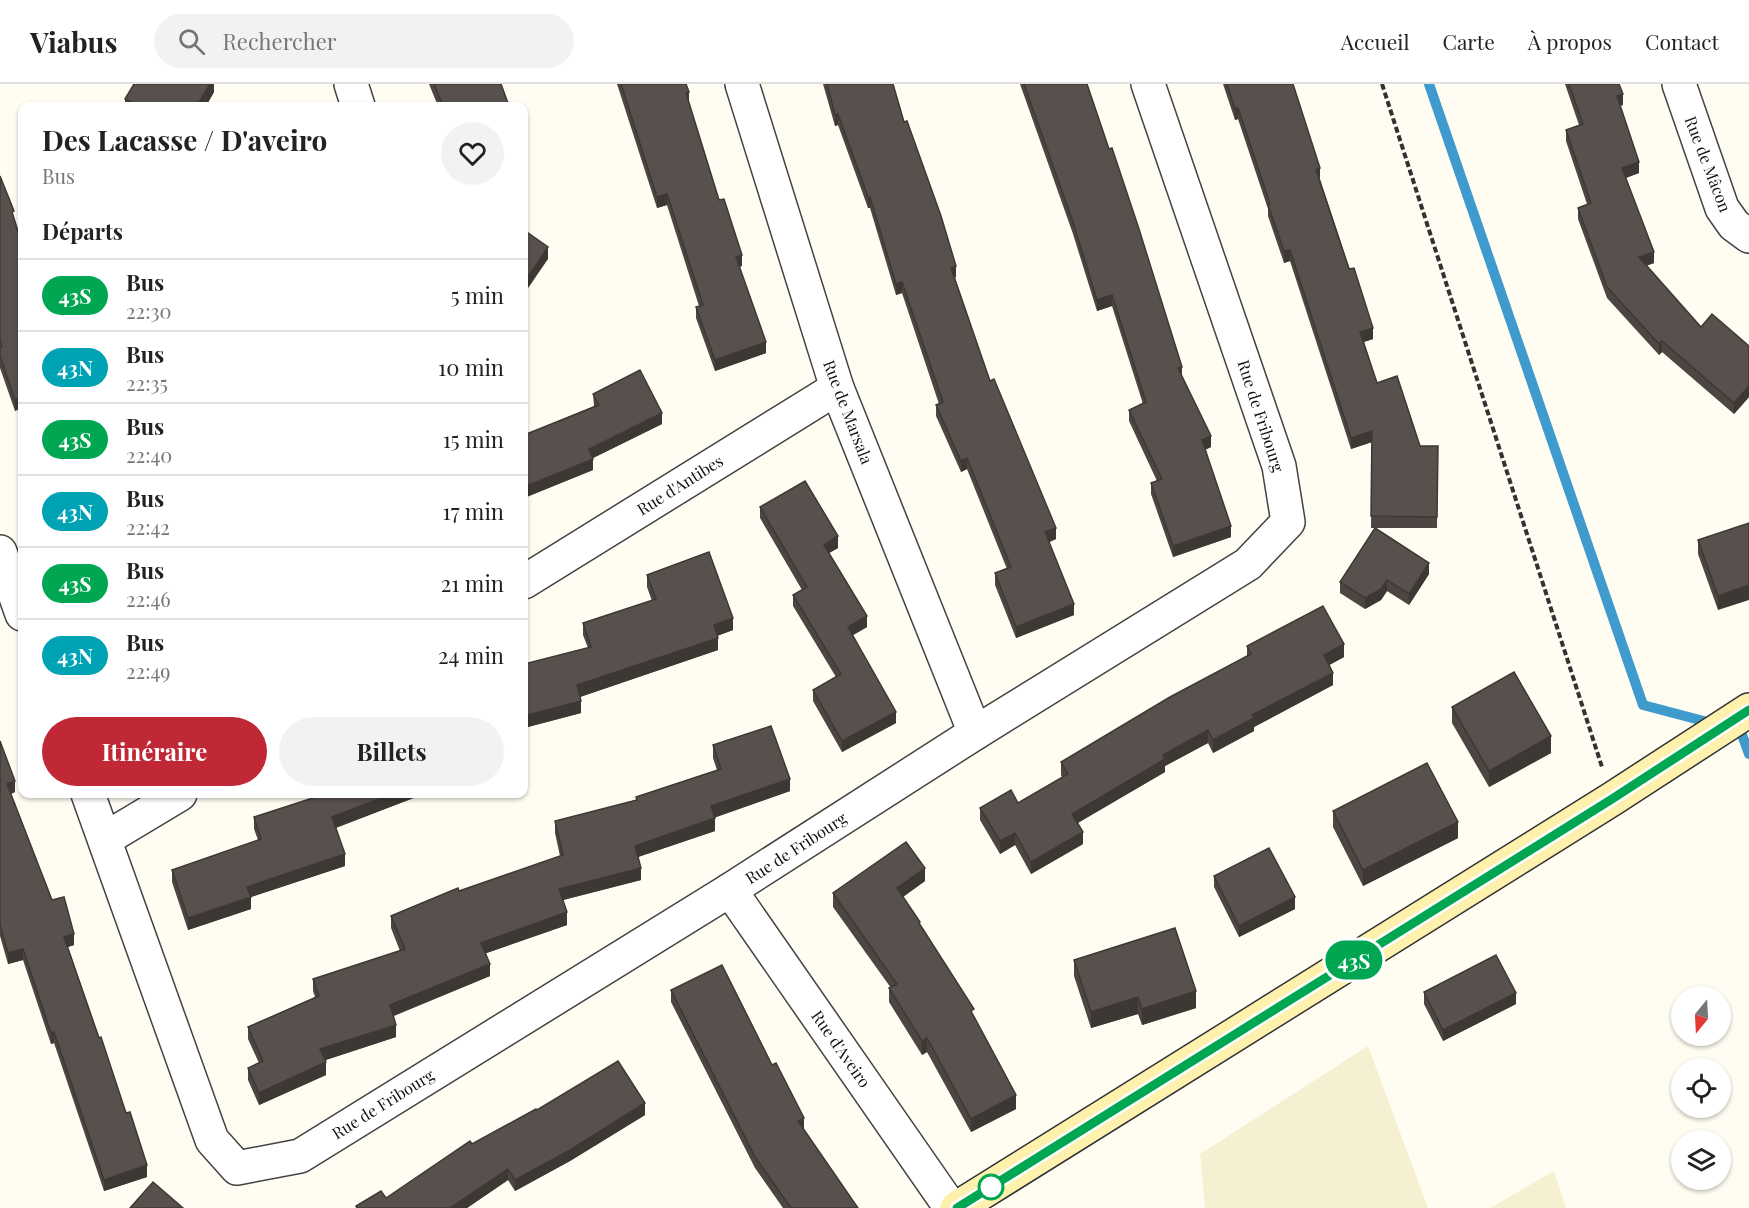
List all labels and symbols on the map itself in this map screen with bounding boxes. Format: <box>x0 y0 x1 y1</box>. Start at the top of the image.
street label: Rue de Mâcon <box>1681 113 1737 215</box>
street label: Rue de Marsala <box>819 357 878 467</box>
street label: Rue de Fribourg <box>1233 357 1290 475</box>
street label: Rue d'Antibes <box>633 450 727 519</box>
street label: Rue de Fribourg <box>741 807 851 888</box>
line badge: 43S <box>1320 940 1388 980</box>
north arrow <box>1671 986 1731 1046</box>
street label: Rue d'Aveiro <box>807 1006 876 1092</box>
street label: Rue de Fribourg <box>328 1063 438 1143</box>
unlabelled marker <box>978 1174 1004 1200</box>

